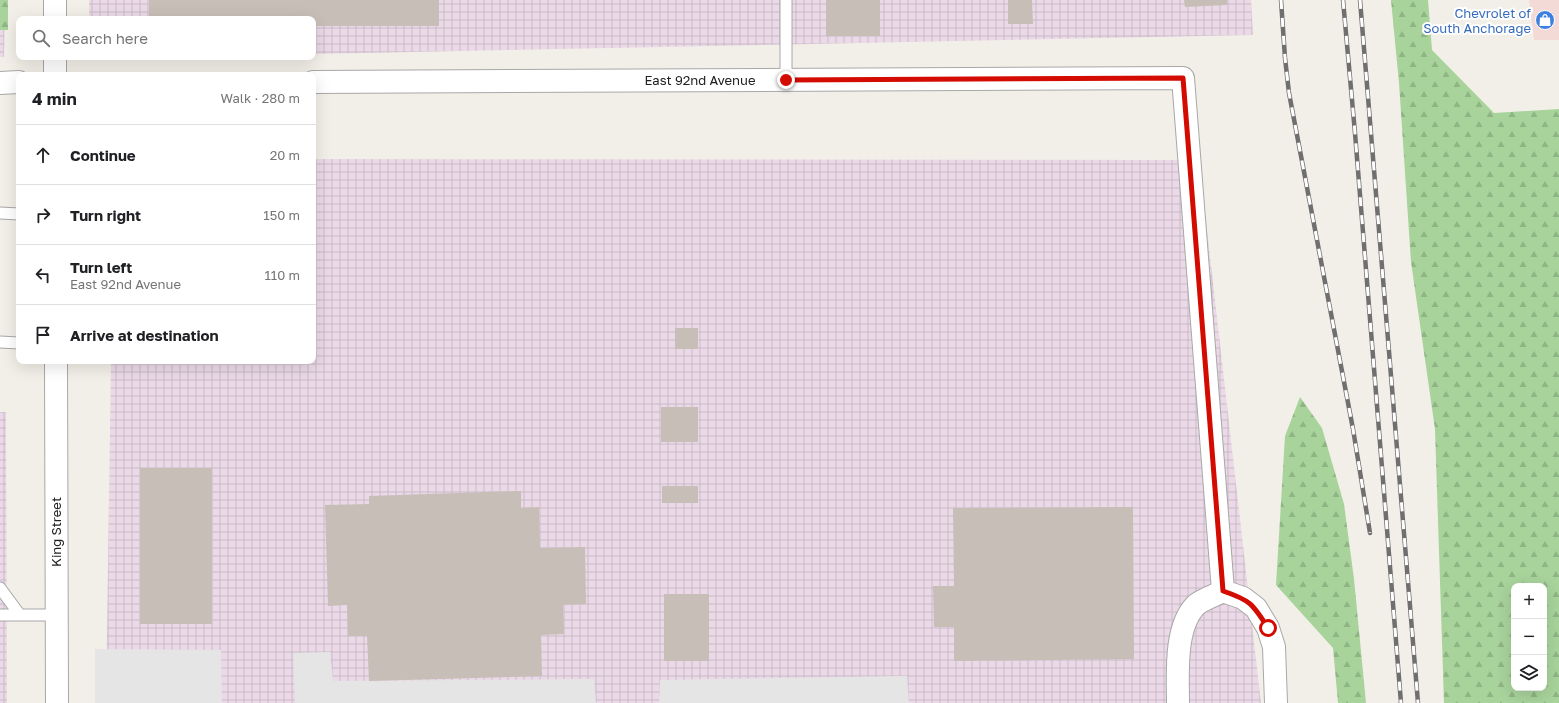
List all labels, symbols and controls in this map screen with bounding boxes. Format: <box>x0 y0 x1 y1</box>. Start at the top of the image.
place label: Chevrolet of South Anchorage <box>1423 5 1531 36</box>
shop icon: Chevrolet of South Anchorage <box>1534 9 1556 31</box>
search box <box>16 16 316 60</box>
icon: search <box>30 27 52 49</box>
text: Search here <box>62 29 148 47</box>
route end <box>777 71 795 89</box>
street label: East 92nd Avenue <box>644 72 756 88</box>
text: 4 min <box>32 88 77 109</box>
text: Walk · 280 m <box>221 90 300 106</box>
icon: ahead <box>32 144 54 166</box>
text: Continue <box>70 146 136 164</box>
text: 20 m <box>270 147 300 163</box>
icon: right <box>32 204 54 226</box>
text: Turn right <box>70 206 141 224</box>
text: 150 m <box>263 207 300 223</box>
text: Turn left <box>70 258 132 276</box>
icon: left <box>32 264 54 286</box>
text: 110 m <box>265 267 300 283</box>
text: East 92nd Avenue <box>70 276 181 292</box>
icon: arrive <box>32 324 54 346</box>
text: Arrive at destination <box>70 326 219 344</box>
street label: King Street <box>48 497 64 567</box>
map controls <box>1511 583 1547 691</box>
button: + <box>1511 583 1547 619</box>
route start <box>1259 619 1277 637</box>
button: − <box>1511 619 1547 655</box>
button: layers <box>1511 655 1547 691</box>

